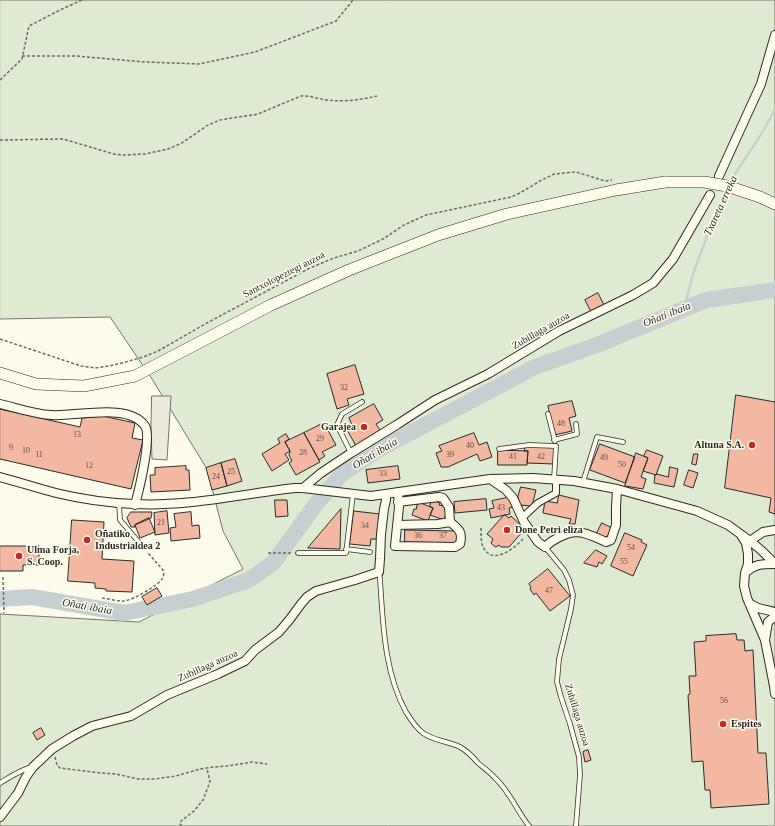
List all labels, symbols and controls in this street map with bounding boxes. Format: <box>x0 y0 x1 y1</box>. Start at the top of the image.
water label: Txareta erreka <box>701 174 741 238</box>
street label: Santxolopeztegi auzoa <box>241 249 327 301</box>
water label: Oñati ibaia <box>641 299 693 331</box>
street label: Zubillaga auzoa <box>510 310 572 352</box>
house number: 32 <box>340 383 348 393</box>
house number: 48 <box>557 419 565 429</box>
place label: Garajea <box>321 421 356 433</box>
marker: Garajea <box>359 422 369 432</box>
house number: 13 <box>73 430 81 440</box>
house number: 29 <box>316 434 324 444</box>
water label: Oñati ibaia <box>350 435 400 473</box>
place label: Altuna S.A. <box>694 439 744 451</box>
marker: Altuna S.A. <box>747 440 757 450</box>
house number: 40 <box>466 441 474 451</box>
house number: 9 <box>9 443 13 453</box>
house number: 10 <box>22 446 30 456</box>
house number: 28 <box>299 448 307 458</box>
house number: 11 <box>35 450 43 460</box>
house number: 39 <box>446 450 454 460</box>
house number: 41 <box>509 452 517 462</box>
house number: 42 <box>537 452 545 462</box>
house number: 49 <box>600 453 608 463</box>
house number: 50 <box>618 460 626 470</box>
house number: 12 <box>85 461 93 471</box>
house number: 25 <box>227 467 235 477</box>
house number: 33 <box>379 469 387 479</box>
house number: 24 <box>212 472 220 482</box>
house number: 43 <box>497 503 505 513</box>
house number: 21 <box>157 518 165 528</box>
house number: 34 <box>361 521 369 531</box>
place label: Done Petri eliza <box>515 524 583 536</box>
marker: Done Petri eliza <box>502 525 512 535</box>
place label: Oñatiko Industrialdea 2 <box>95 528 160 552</box>
house number: 36 <box>414 531 422 541</box>
house number: 37 <box>439 531 447 541</box>
marker: Oñatiko Industrialdea 2 <box>82 535 92 545</box>
house number: 54 <box>627 543 635 553</box>
place label: Ulma Forja, S. Coop. <box>27 544 79 568</box>
marker: Ulma Forja, S. Coop. <box>14 551 24 561</box>
house number: 55 <box>620 557 628 567</box>
house number: 47 <box>545 586 553 596</box>
water label: Oñati ibaia <box>61 596 113 618</box>
street label: Zubillaga auzoa <box>176 647 240 685</box>
street label: Zubillaga auzoa <box>562 683 592 747</box>
house number: 56 <box>720 696 728 706</box>
place label: Espites <box>731 718 762 730</box>
marker: Espites <box>718 719 728 729</box>

